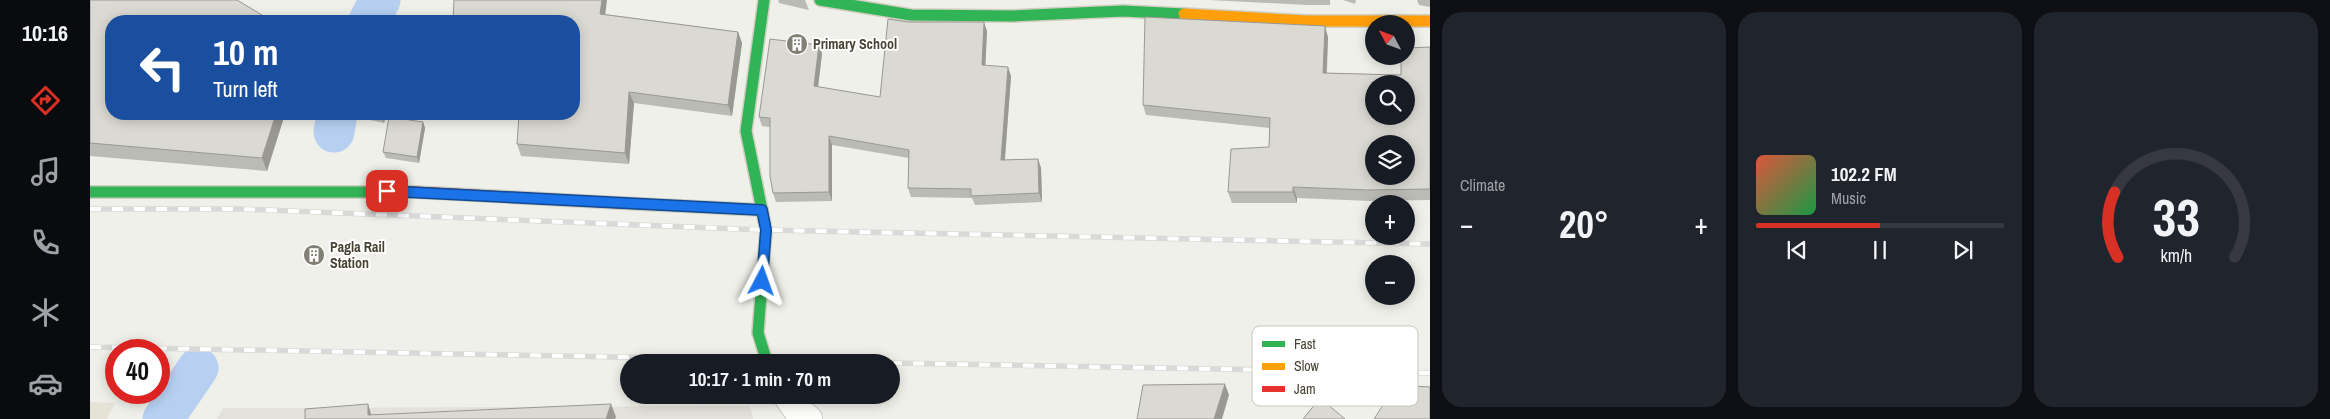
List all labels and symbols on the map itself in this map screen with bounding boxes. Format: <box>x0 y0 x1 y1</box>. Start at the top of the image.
north arrow <box>1365 15 1415 65</box>
building icon: Primary School <box>785 32 809 56</box>
place label: Primary School <box>813 35 897 53</box>
pin <box>366 170 408 212</box>
place label: Pagla Rail Station <box>330 238 385 272</box>
building icon: Pagla Rail Station <box>302 243 326 267</box>
position arrow <box>735 254 787 306</box>
legend <box>1252 326 1418 406</box>
text: Fast <box>1294 335 1316 353</box>
speed limit sign: 40 <box>105 339 170 404</box>
text: Slow <box>1294 357 1320 375</box>
text: Jam <box>1294 380 1316 398</box>

